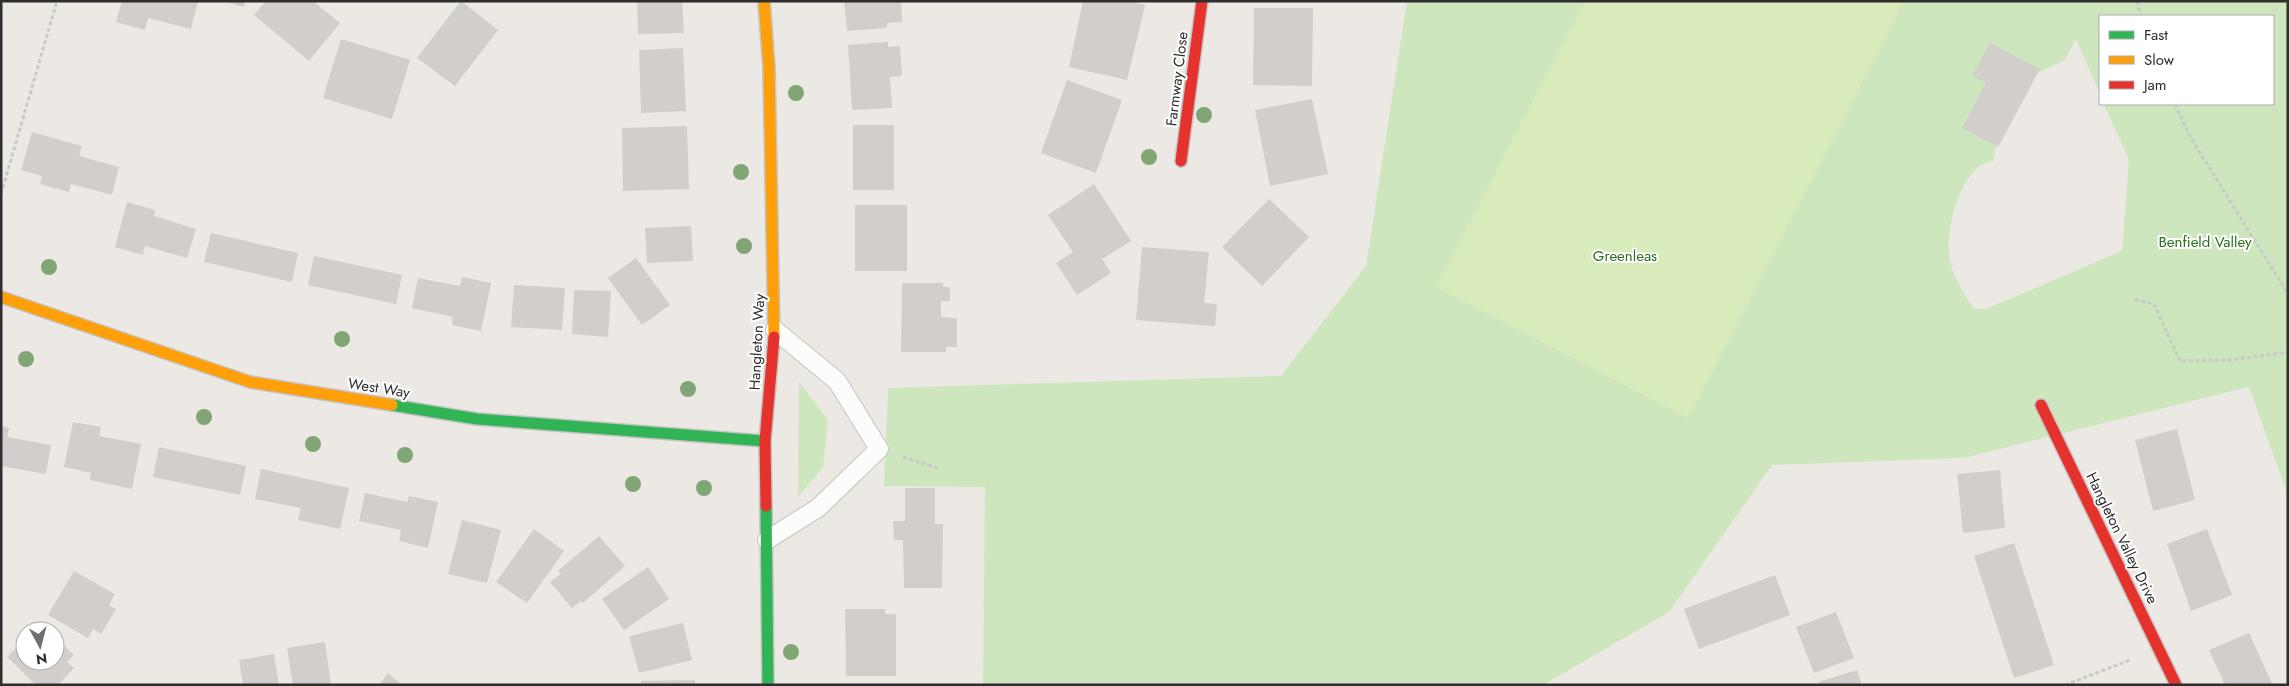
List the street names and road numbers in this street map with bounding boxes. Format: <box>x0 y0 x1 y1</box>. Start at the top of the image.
street label: Farmway Close <box>1160 30 1194 128</box>
street label: Hangleton Way <box>743 293 771 391</box>
street label: West Way <box>346 372 412 404</box>
street label: Hangleton Valley Drive <box>2081 468 2164 608</box>

